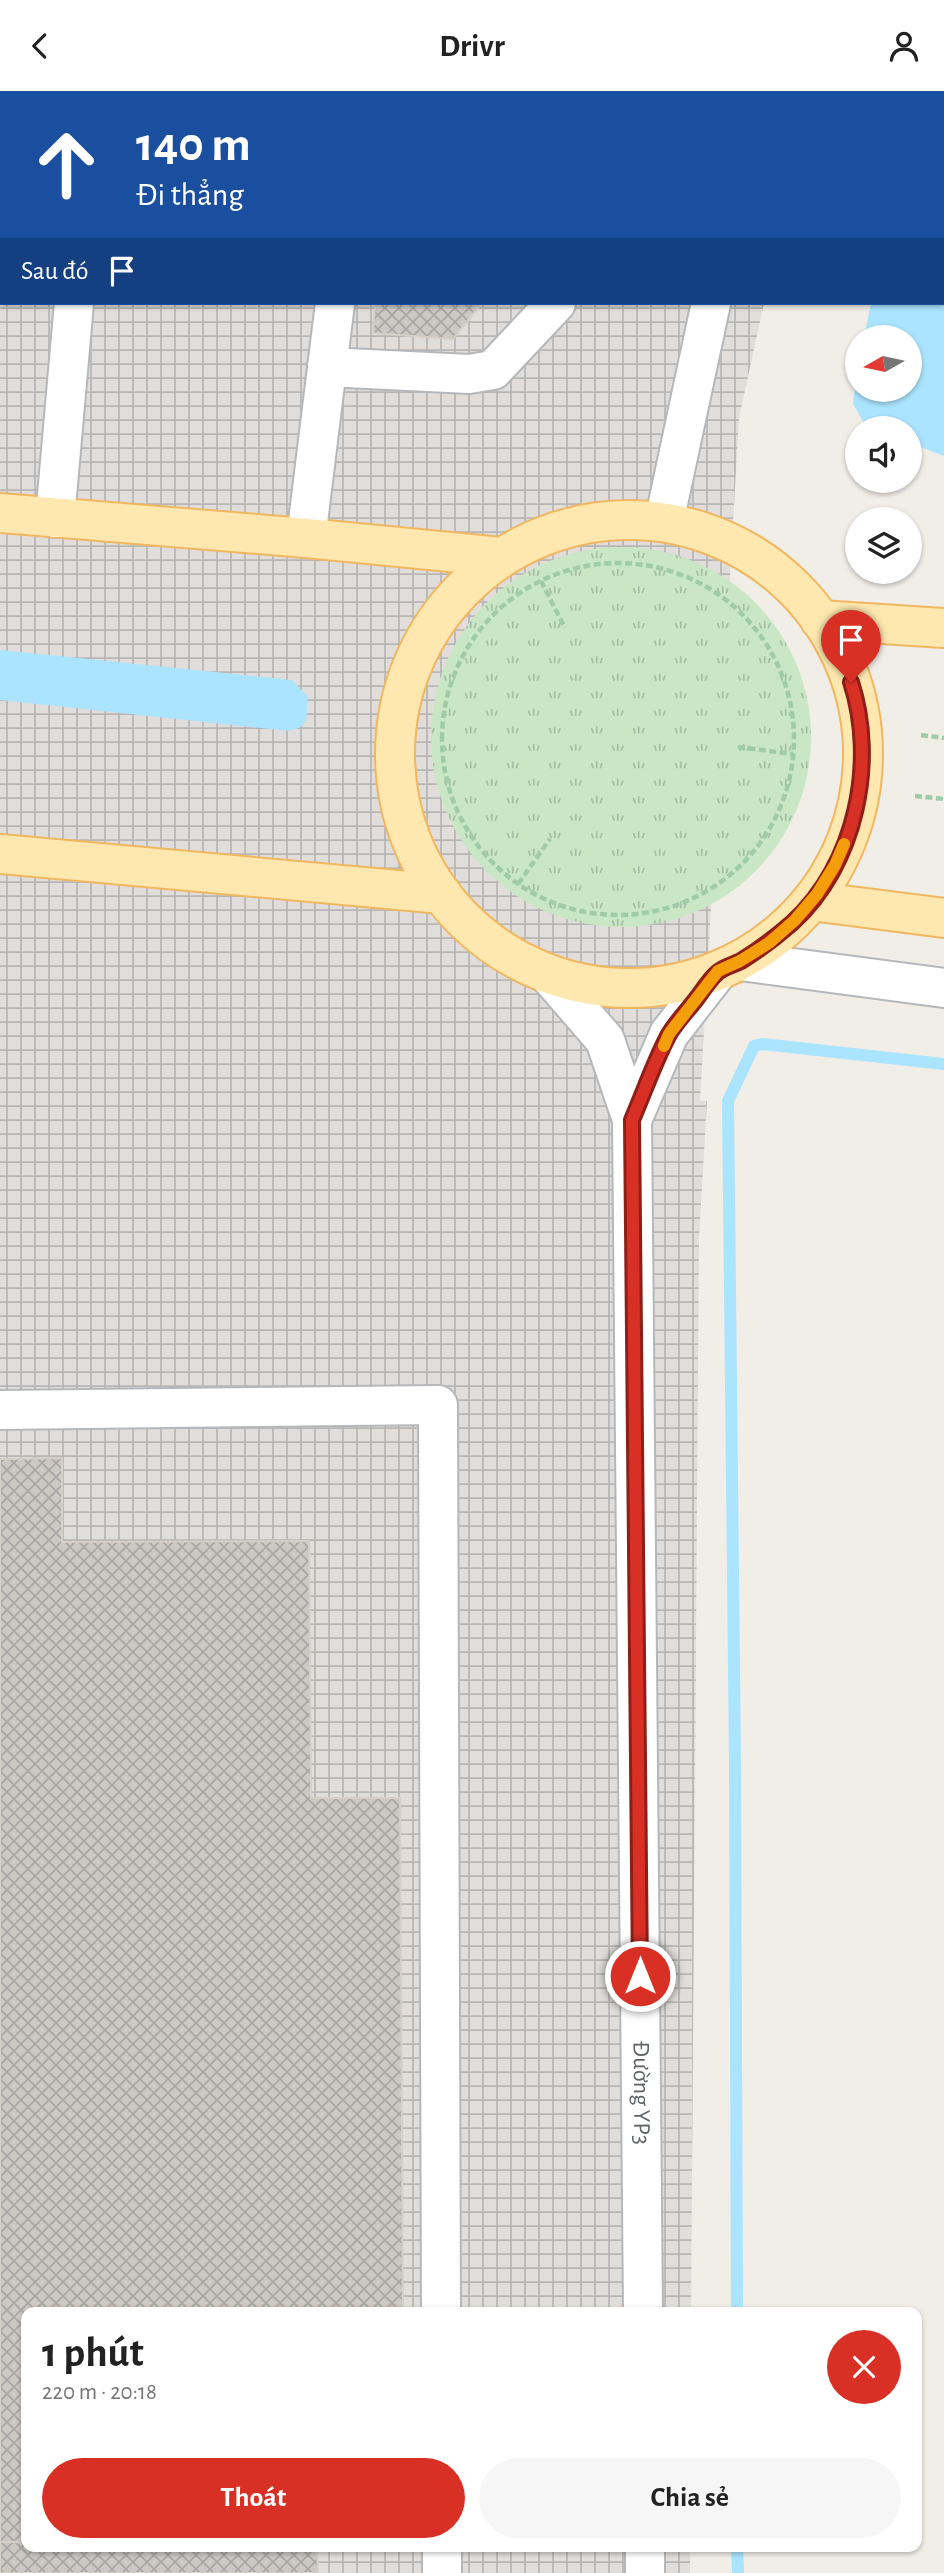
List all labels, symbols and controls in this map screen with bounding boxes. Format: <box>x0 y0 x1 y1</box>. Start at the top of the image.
icon: back <box>21 27 59 65</box>
icon: person <box>885 27 923 65</box>
text: Drivr <box>439 30 505 62</box>
icon: ahead <box>21 119 112 210</box>
text: 140 m <box>136 121 251 170</box>
text: Đi thẳng <box>136 179 244 211</box>
icon: arrive <box>103 252 141 290</box>
text: Sau đó <box>21 258 89 284</box>
north arrow <box>845 325 922 403</box>
map controls <box>845 325 922 584</box>
button: sound <box>845 416 922 493</box>
button: layers <box>845 507 922 584</box>
pin <box>821 610 881 682</box>
icon: arrive <box>832 621 870 659</box>
position arrow <box>603 1939 677 2013</box>
street label: Đường YP3 <box>629 2041 653 2145</box>
button: close <box>827 2330 901 2404</box>
text: 1 phút <box>42 2332 144 2374</box>
text: 220 m · 20:18 <box>42 2381 157 2404</box>
button: Thoát <box>42 2458 465 2538</box>
button: Chia sẻ <box>479 2458 901 2538</box>

